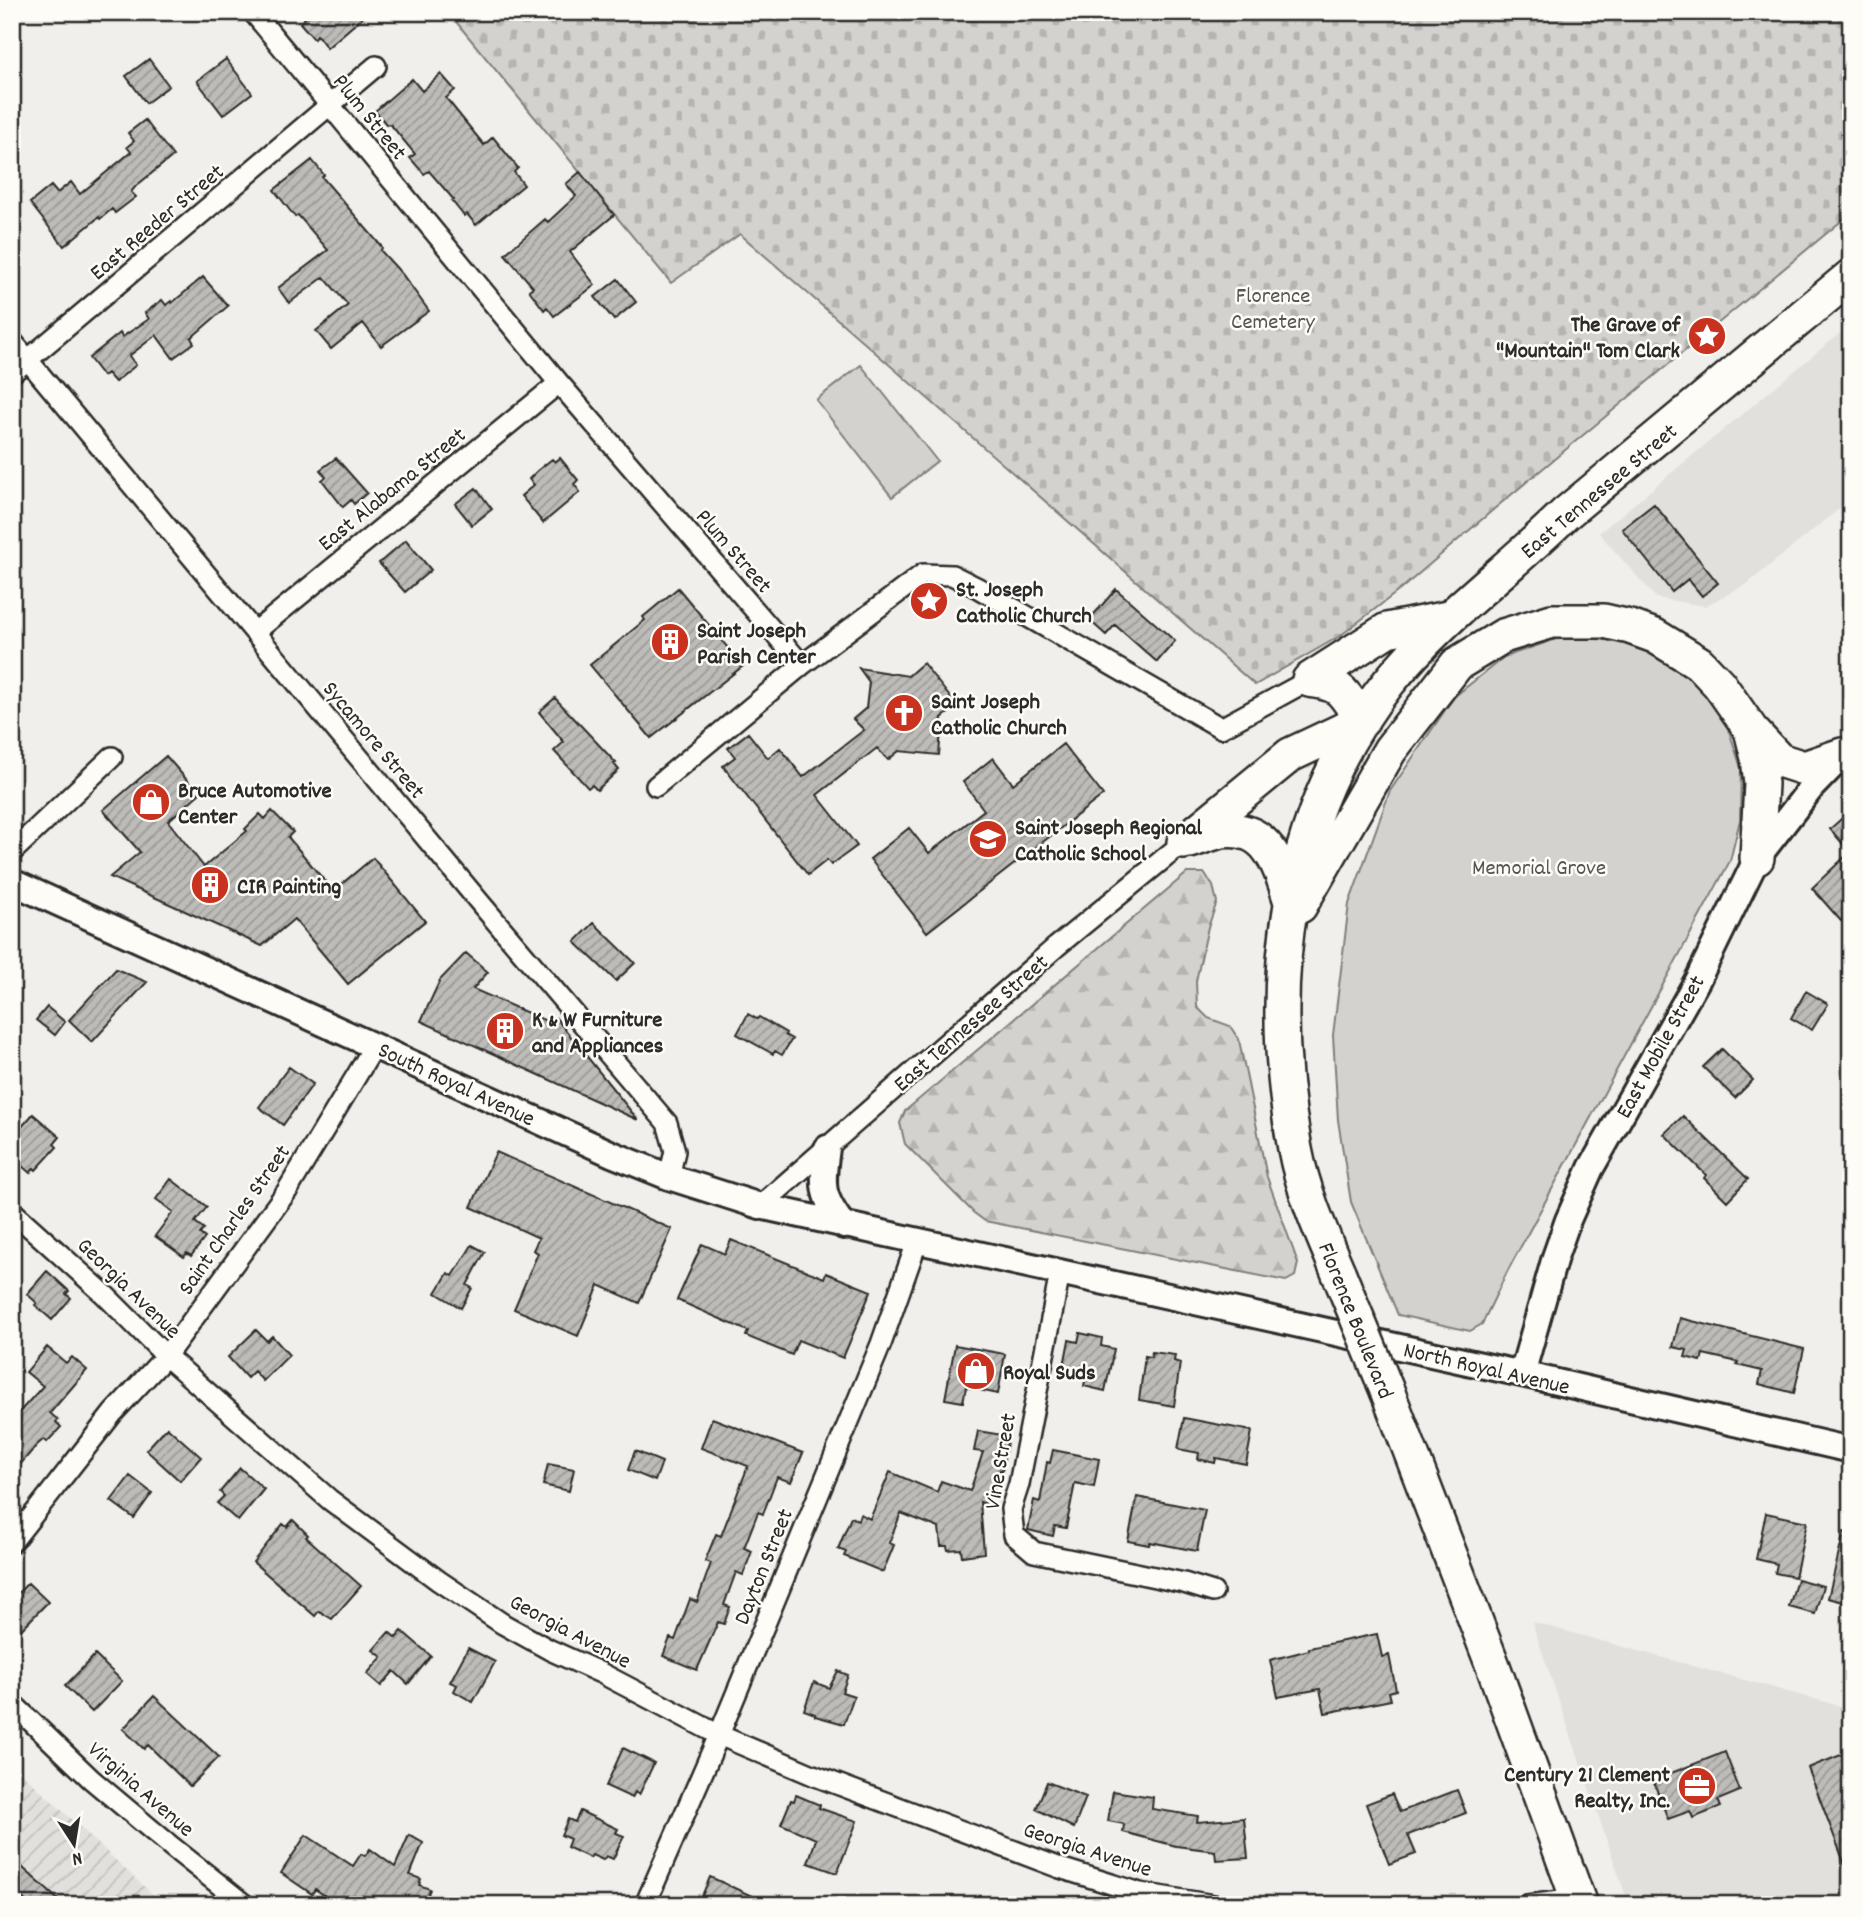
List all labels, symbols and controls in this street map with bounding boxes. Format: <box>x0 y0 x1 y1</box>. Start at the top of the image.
street label: Plum Street <box>323 68 413 169</box>
street label: East Reeder Street <box>84 157 233 290</box>
park label: Florence Cemetery <box>1231 281 1316 340</box>
place label: The Grave of "Mountain" Tom Clark <box>1496 310 1681 369</box>
place icon: The Grave of "Mountain" Tom Clark <box>1686 315 1728 357</box>
street label: East Tennessee Street <box>1515 417 1686 568</box>
street label: East Alabama Street <box>312 421 474 561</box>
street label: Plum Street <box>686 503 779 602</box>
place label: St. Joseph Catholic Church <box>956 575 1092 634</box>
place icon: St. Joseph Catholic Church <box>908 580 950 622</box>
place label: Saint Joseph Parish Center <box>697 616 816 675</box>
building icon: Saint Joseph Parish Center <box>649 621 691 663</box>
street label: Sycamore Street <box>313 675 432 808</box>
place label: Saint Joseph Catholic Church <box>931 687 1067 746</box>
church icon: Saint Joseph Catholic Church <box>883 692 925 734</box>
place label: Bruce Automotive Center <box>178 776 332 835</box>
shop icon: Bruce Automotive Center <box>130 781 172 823</box>
place label: Saint Joseph Regional Catholic School <box>1015 813 1203 872</box>
school or university icon: Saint Joseph Regional Catholic School <box>967 818 1009 860</box>
park label: Memorial Grove <box>1472 853 1606 886</box>
building icon: CIR Painting <box>189 864 231 906</box>
place label: CIR Painting <box>237 872 341 905</box>
street label: East Tennessee Street <box>887 948 1057 1101</box>
street label: East Mobile Street <box>1609 970 1715 1125</box>
place label: K & W Furniture and Appliances <box>532 1005 664 1064</box>
building icon: K & W Furniture and Appliances <box>484 1010 526 1052</box>
street label: South Royal Avenue <box>372 1035 539 1137</box>
street label: Saint Charles Street <box>172 1139 300 1303</box>
street label: Georgia Avenue <box>68 1231 187 1348</box>
street label: Florence Boulevard <box>1307 1238 1400 1405</box>
street label: North Royal Avenue <box>1400 1335 1573 1406</box>
shop icon: Royal Suds <box>955 1350 997 1392</box>
place label: Royal Suds <box>1003 1358 1096 1391</box>
street label: Vine Street <box>978 1411 1027 1512</box>
street label: Dayton Street <box>727 1504 803 1630</box>
street label: Georgia Avenue <box>503 1587 636 1679</box>
street label: Virginia Avenue <box>79 1735 200 1846</box>
place label: Century 21 Clement Realty, Inc. <box>1504 1760 1671 1819</box>
office icon: Century 21 Clement Realty, Inc. <box>1676 1765 1718 1807</box>
north arrow <box>38 1808 108 1878</box>
street label: Georgia Avenue <box>1018 1815 1156 1888</box>
text: N <box>69 1843 84 1871</box>

